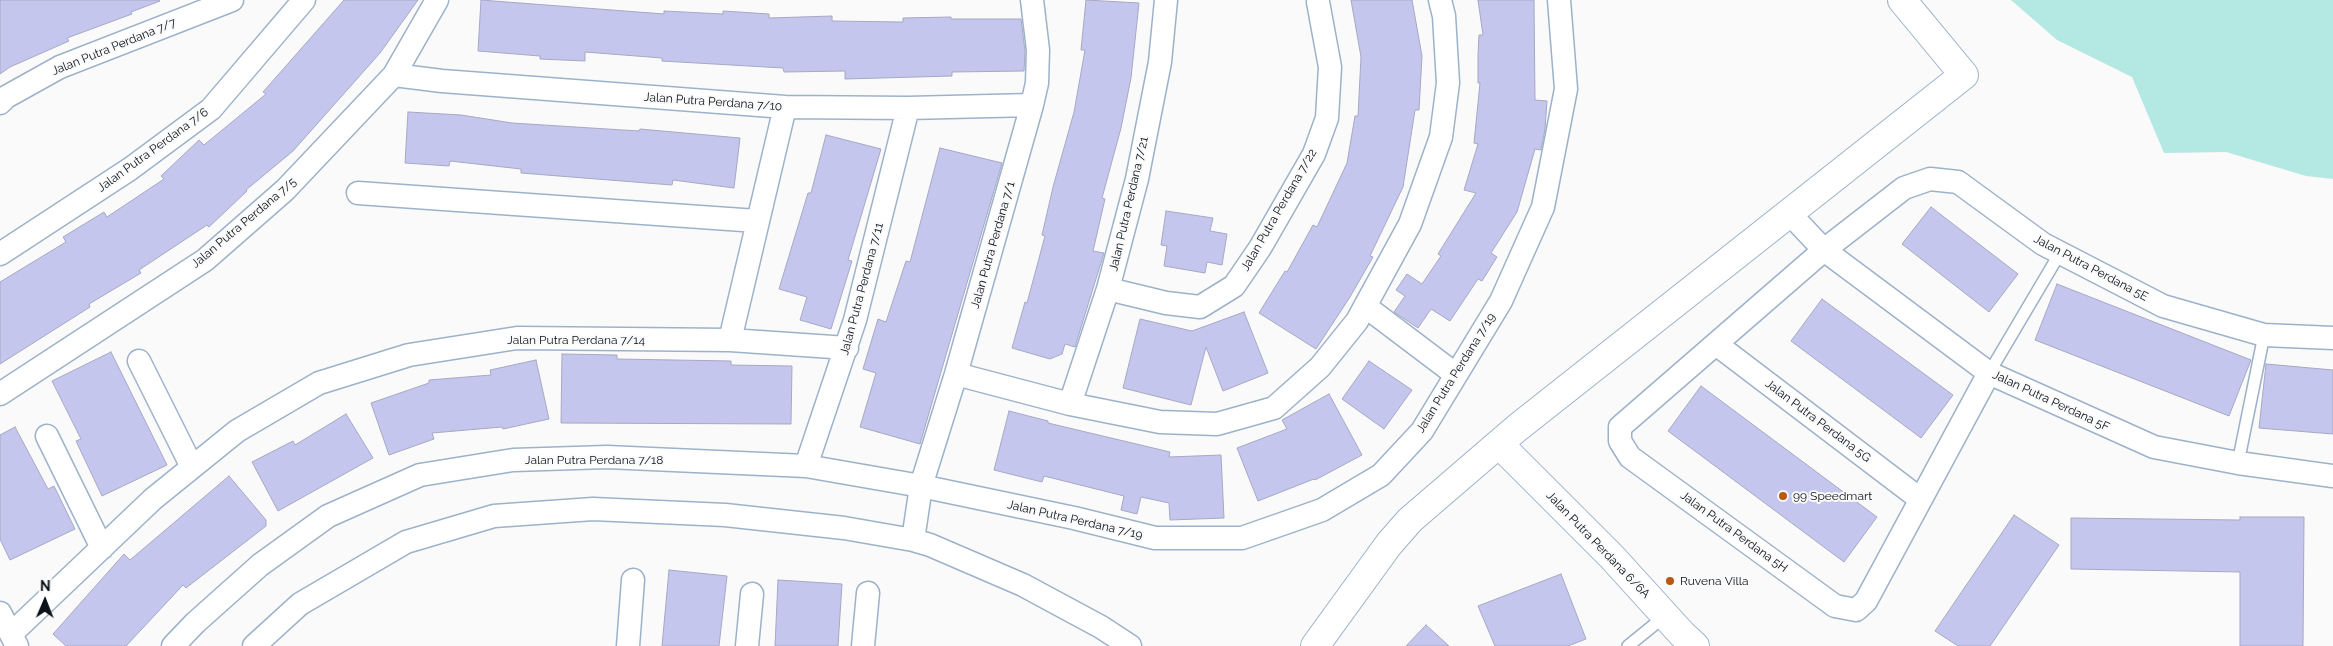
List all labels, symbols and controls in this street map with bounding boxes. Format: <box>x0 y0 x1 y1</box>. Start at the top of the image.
street label: Jalan Putra Perdana 7/7 <box>50 15 178 79</box>
street label: Jalan Putra Perdana 7/10 <box>643 90 783 114</box>
street label: Jalan Putra Perdana 7/6 <box>95 105 211 195</box>
street label: Jalan Putra Perdana 7/21 <box>1107 135 1151 273</box>
street label: Jalan Putra Perdana 7/22 <box>1238 146 1320 274</box>
street label: Jalan Putra Perdana 7/5 <box>189 175 299 271</box>
street label: Jalan Putra Perdana 7/1 <box>968 180 1018 310</box>
street label: Jalan Putra Perdana 7/11 <box>837 221 887 357</box>
street label: Jalan Putra Perdana 5E <box>2031 232 2151 304</box>
street label: Jalan Putra Perdana 7/19 <box>1413 310 1499 436</box>
street label: Jalan Putra Perdana 7/14 <box>507 333 645 347</box>
street label: Jalan Putra Perdana 5F <box>1990 368 2112 434</box>
street label: Jalan Putra Perdana 5G <box>1762 377 1874 465</box>
street label: Jalan Putra Perdana 7/18 <box>525 453 663 467</box>
street label: Jalan Putra Perdana 5H <box>1678 488 1790 576</box>
street label: Jalan Putra Perdana 6/6A <box>1543 489 1653 601</box>
place label: 99 Speedmart <box>1793 489 1872 503</box>
marker: 99 Speedmart <box>1777 490 1789 502</box>
street label: Jalan Putra Perdana 7/19 <box>1006 497 1144 543</box>
place label: Ruvena Villa <box>1680 574 1749 588</box>
marker: Ruvena Villa <box>1664 575 1676 587</box>
north arrow <box>20 576 70 626</box>
text: N <box>40 578 51 594</box>

